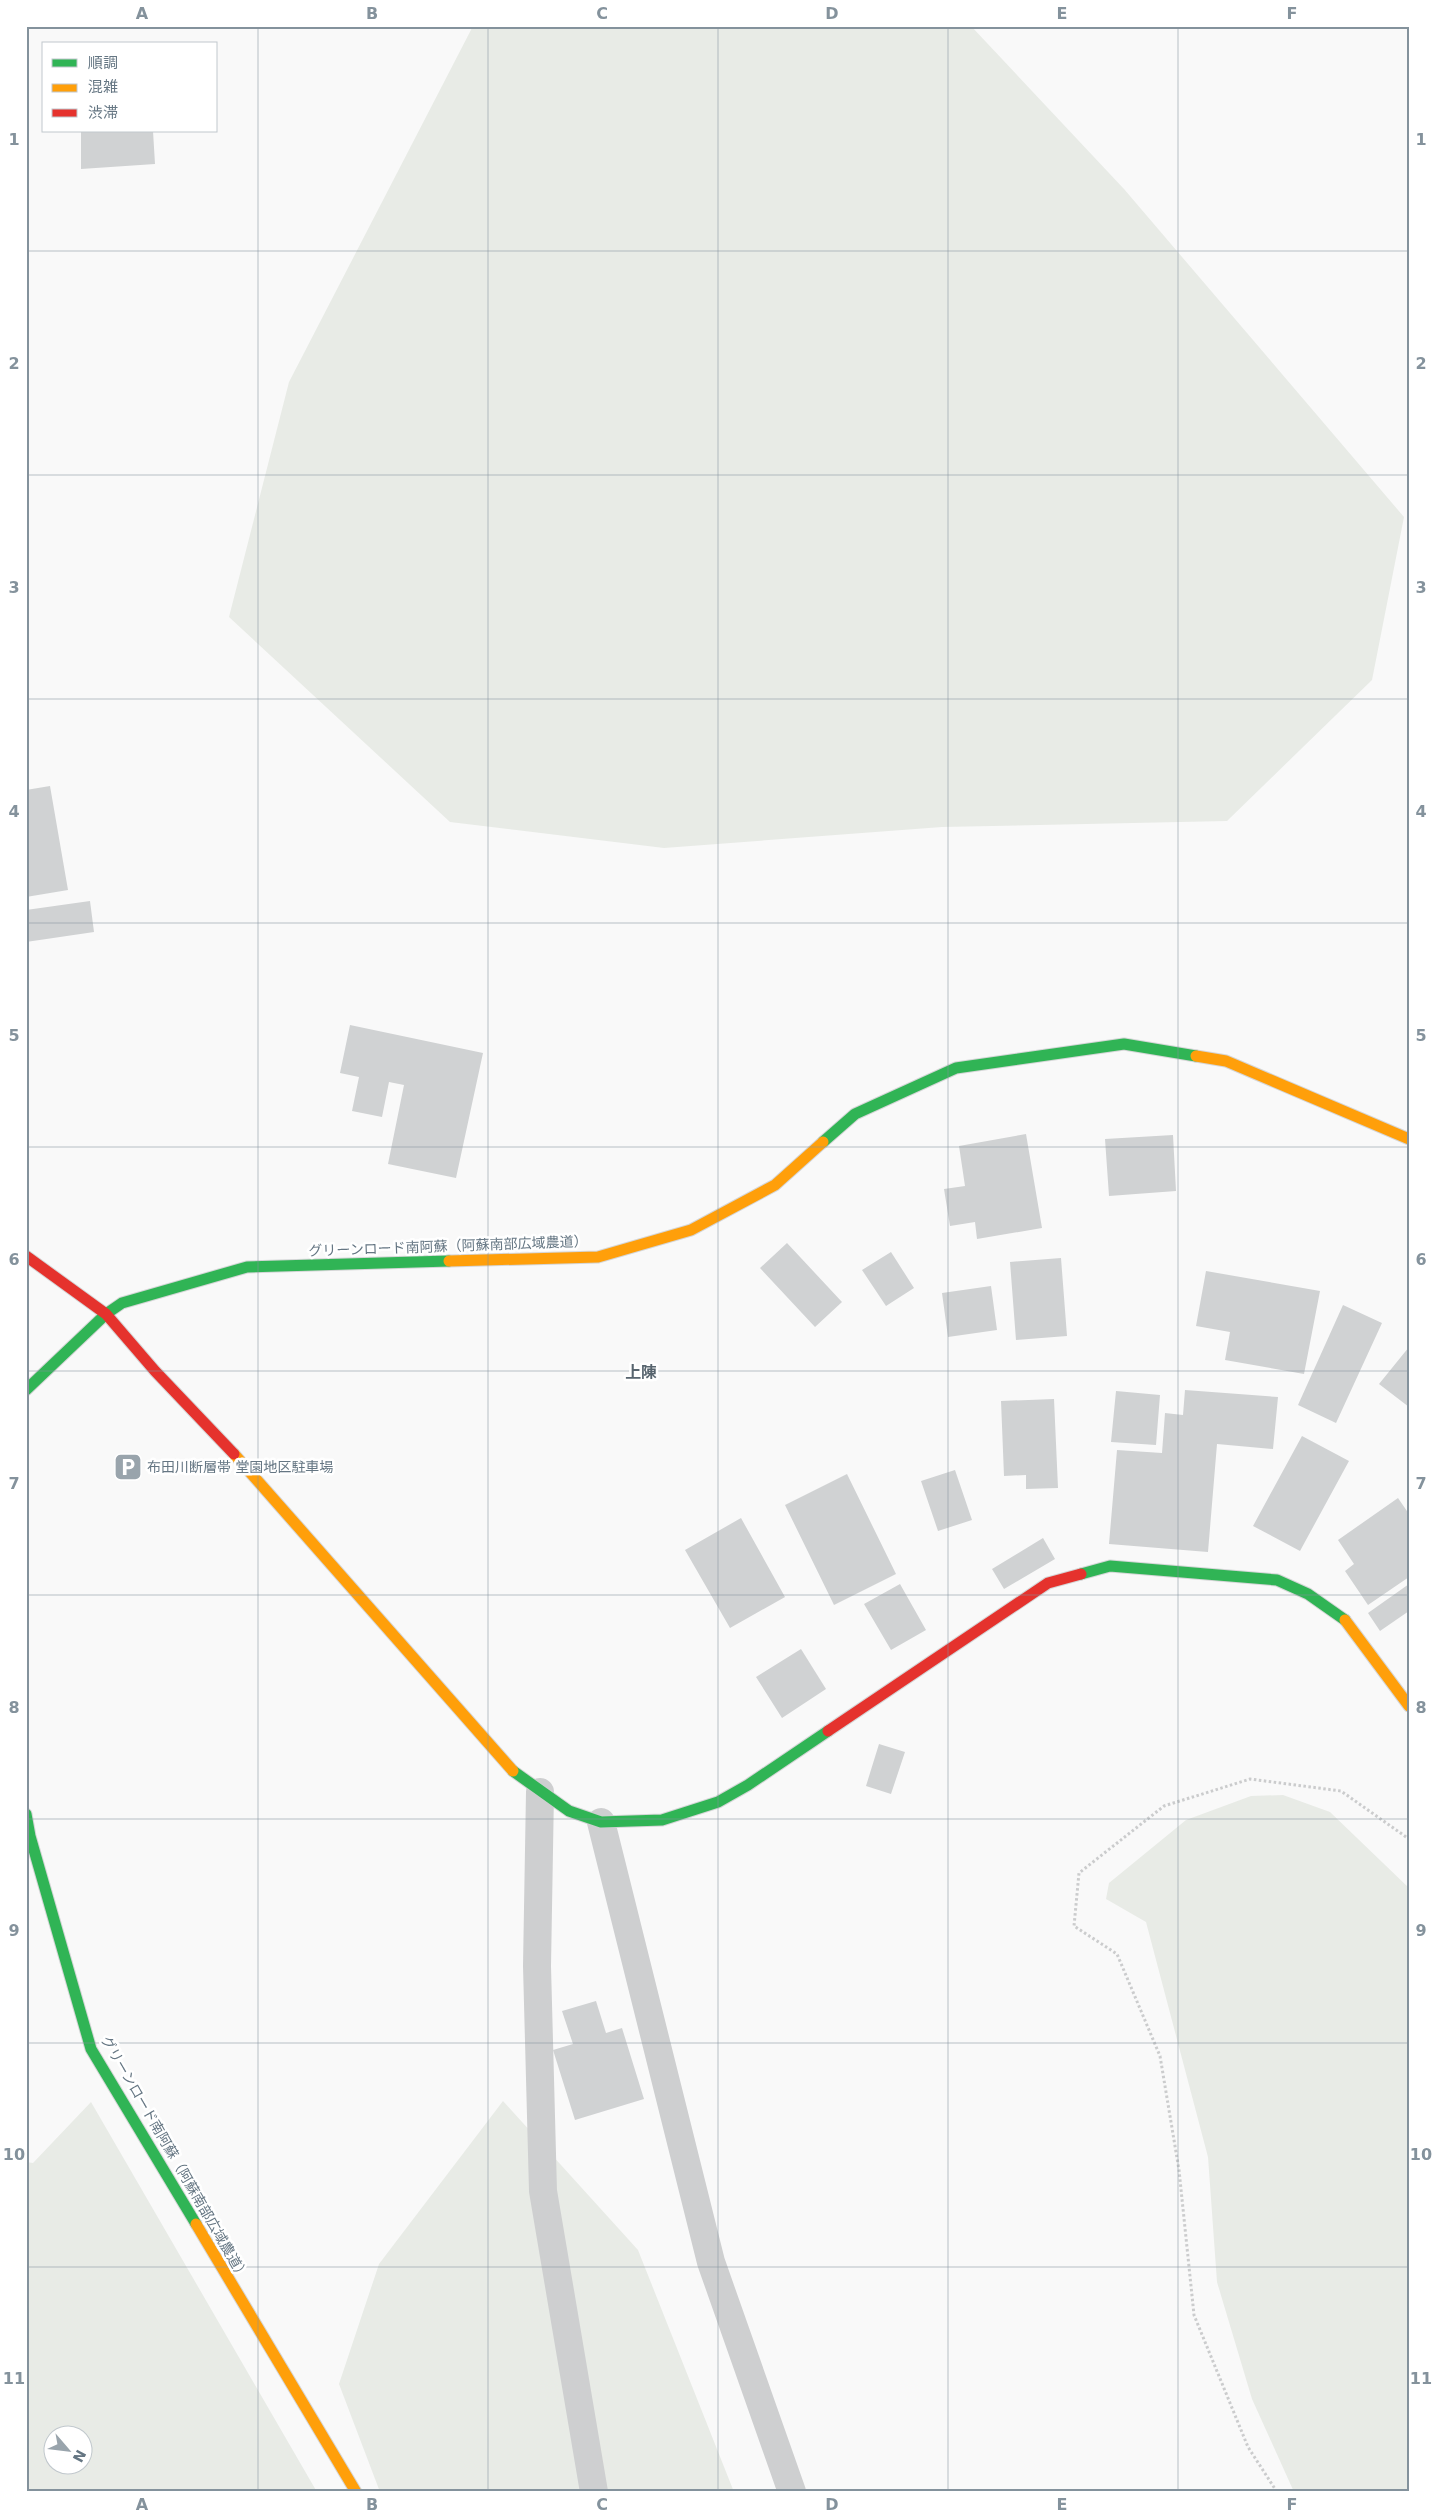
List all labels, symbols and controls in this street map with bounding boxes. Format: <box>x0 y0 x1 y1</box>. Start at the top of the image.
text: A <box>136 4 149 23</box>
text: B <box>366 4 378 23</box>
text: C <box>596 4 608 23</box>
text: D <box>825 4 839 23</box>
text: E <box>1057 4 1067 23</box>
text: F <box>1287 4 1297 23</box>
legend <box>42 42 218 132</box>
text: 順調 <box>88 54 118 72</box>
text: 混雑 <box>88 78 118 96</box>
text: 渋滞 <box>88 104 118 122</box>
text: 1 <box>8 130 20 149</box>
text: 1 <box>1415 130 1427 149</box>
text: 2 <box>8 354 20 373</box>
text: 2 <box>1415 354 1427 373</box>
text: 3 <box>8 578 20 597</box>
text: 3 <box>1415 578 1427 597</box>
text: 4 <box>8 802 20 821</box>
text: 4 <box>1415 802 1427 821</box>
text: 5 <box>8 1026 20 1045</box>
text: 5 <box>1415 1026 1427 1045</box>
street label: グリーンロード南阿蘇（阿蘇南部広域農道） <box>308 1233 588 1259</box>
text: 6 <box>8 1250 20 1269</box>
text: 6 <box>1415 1250 1427 1269</box>
district label: 上陳 <box>625 1363 657 1382</box>
parking icon: 布田川断層帯 堂園地区駐車場 <box>113 1452 143 1482</box>
place label: 布田川断層帯 堂園地区駐車場 <box>147 1459 333 1475</box>
text: 7 <box>8 1474 20 1493</box>
text: 7 <box>1415 1474 1427 1493</box>
text: 8 <box>8 1698 20 1717</box>
text: 8 <box>1415 1698 1427 1717</box>
text: 9 <box>8 1921 20 1940</box>
text: 9 <box>1415 1921 1427 1940</box>
street label: グリーンロード南阿蘇（阿蘇南部広域農道） <box>98 2033 252 2283</box>
text: 10 <box>3 2145 25 2164</box>
text: 10 <box>1410 2145 1432 2164</box>
text: 11 <box>3 2369 25 2388</box>
text: 11 <box>1410 2369 1432 2388</box>
north arrow <box>42 2426 92 2476</box>
text: N <box>70 2447 89 2465</box>
text: A <box>136 2495 149 2514</box>
text: B <box>366 2495 378 2514</box>
text: C <box>596 2495 608 2514</box>
text: D <box>825 2495 839 2514</box>
text: E <box>1057 2495 1067 2514</box>
text: F <box>1287 2495 1297 2514</box>

